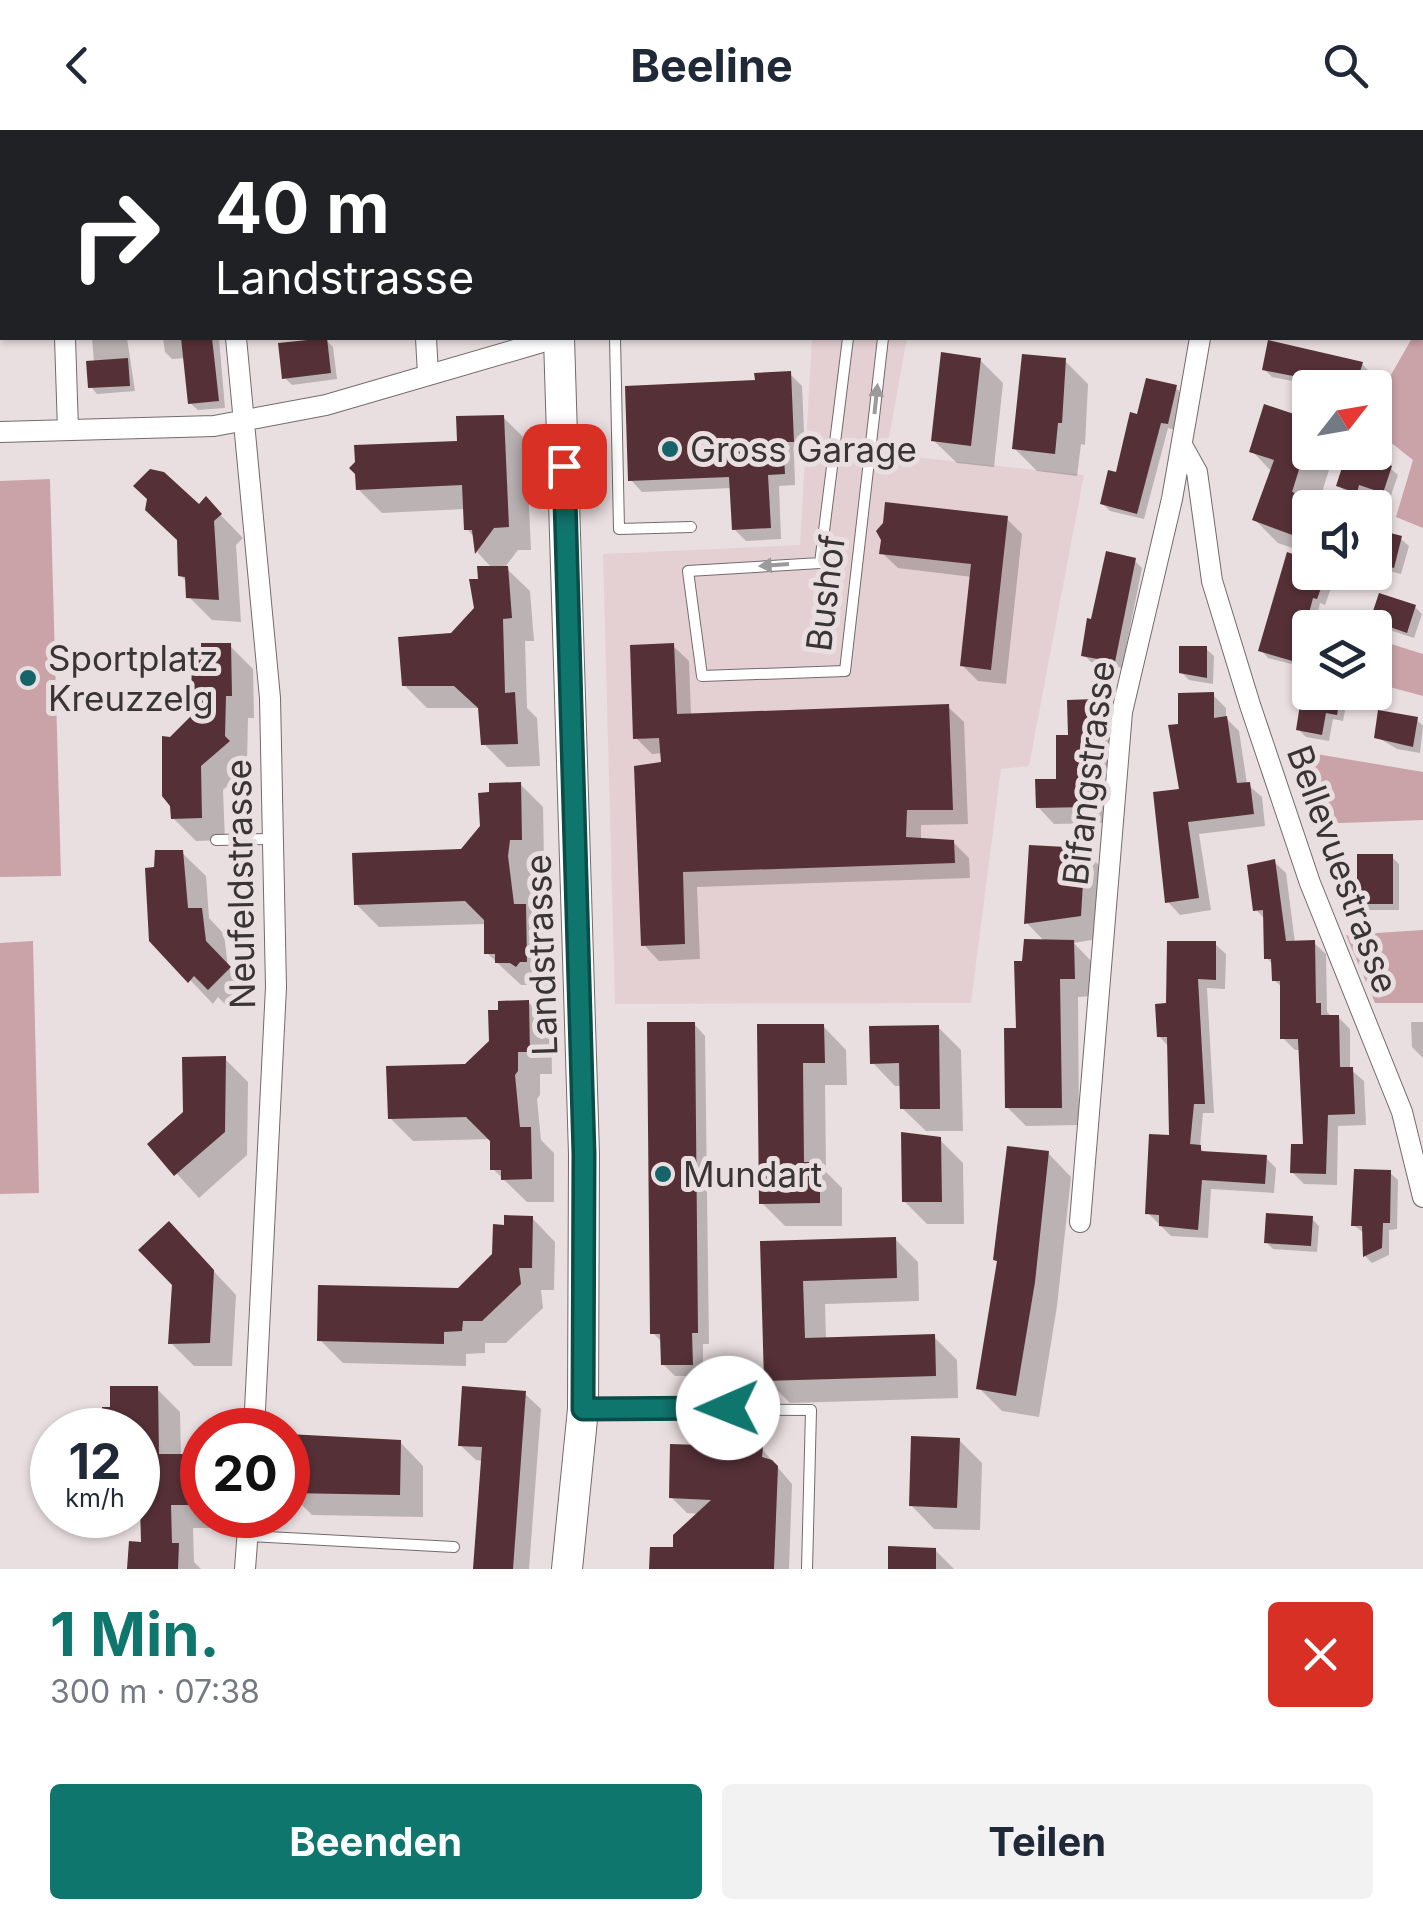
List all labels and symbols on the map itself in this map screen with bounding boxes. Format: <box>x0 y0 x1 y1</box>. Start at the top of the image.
north arrow <box>1292 370 1392 470</box>
one-way arrow <box>868 383 884 414</box>
pin <box>522 424 607 509</box>
place label: Gross Garage <box>690 428 917 470</box>
marker: Gross Garage <box>659 438 681 460</box>
street label: Bushof <box>797 532 853 653</box>
one-way arrow <box>758 558 790 574</box>
place label: Sportplatz Kreuzzelg <box>48 637 218 719</box>
street label: Bifangstrasse <box>1053 658 1123 888</box>
marker: Sportplatz Kreuzzelg <box>17 667 39 689</box>
street label: Bellevuestrasse <box>1279 739 1407 999</box>
street label: Neufeldstrasse <box>217 759 263 1009</box>
street label: Landstrasse <box>516 853 566 1057</box>
place label: Mundart <box>683 1153 822 1195</box>
marker: Mundart <box>652 1163 674 1185</box>
position arrow <box>676 1356 780 1460</box>
speed limit sign: 20 <box>180 1408 310 1538</box>

